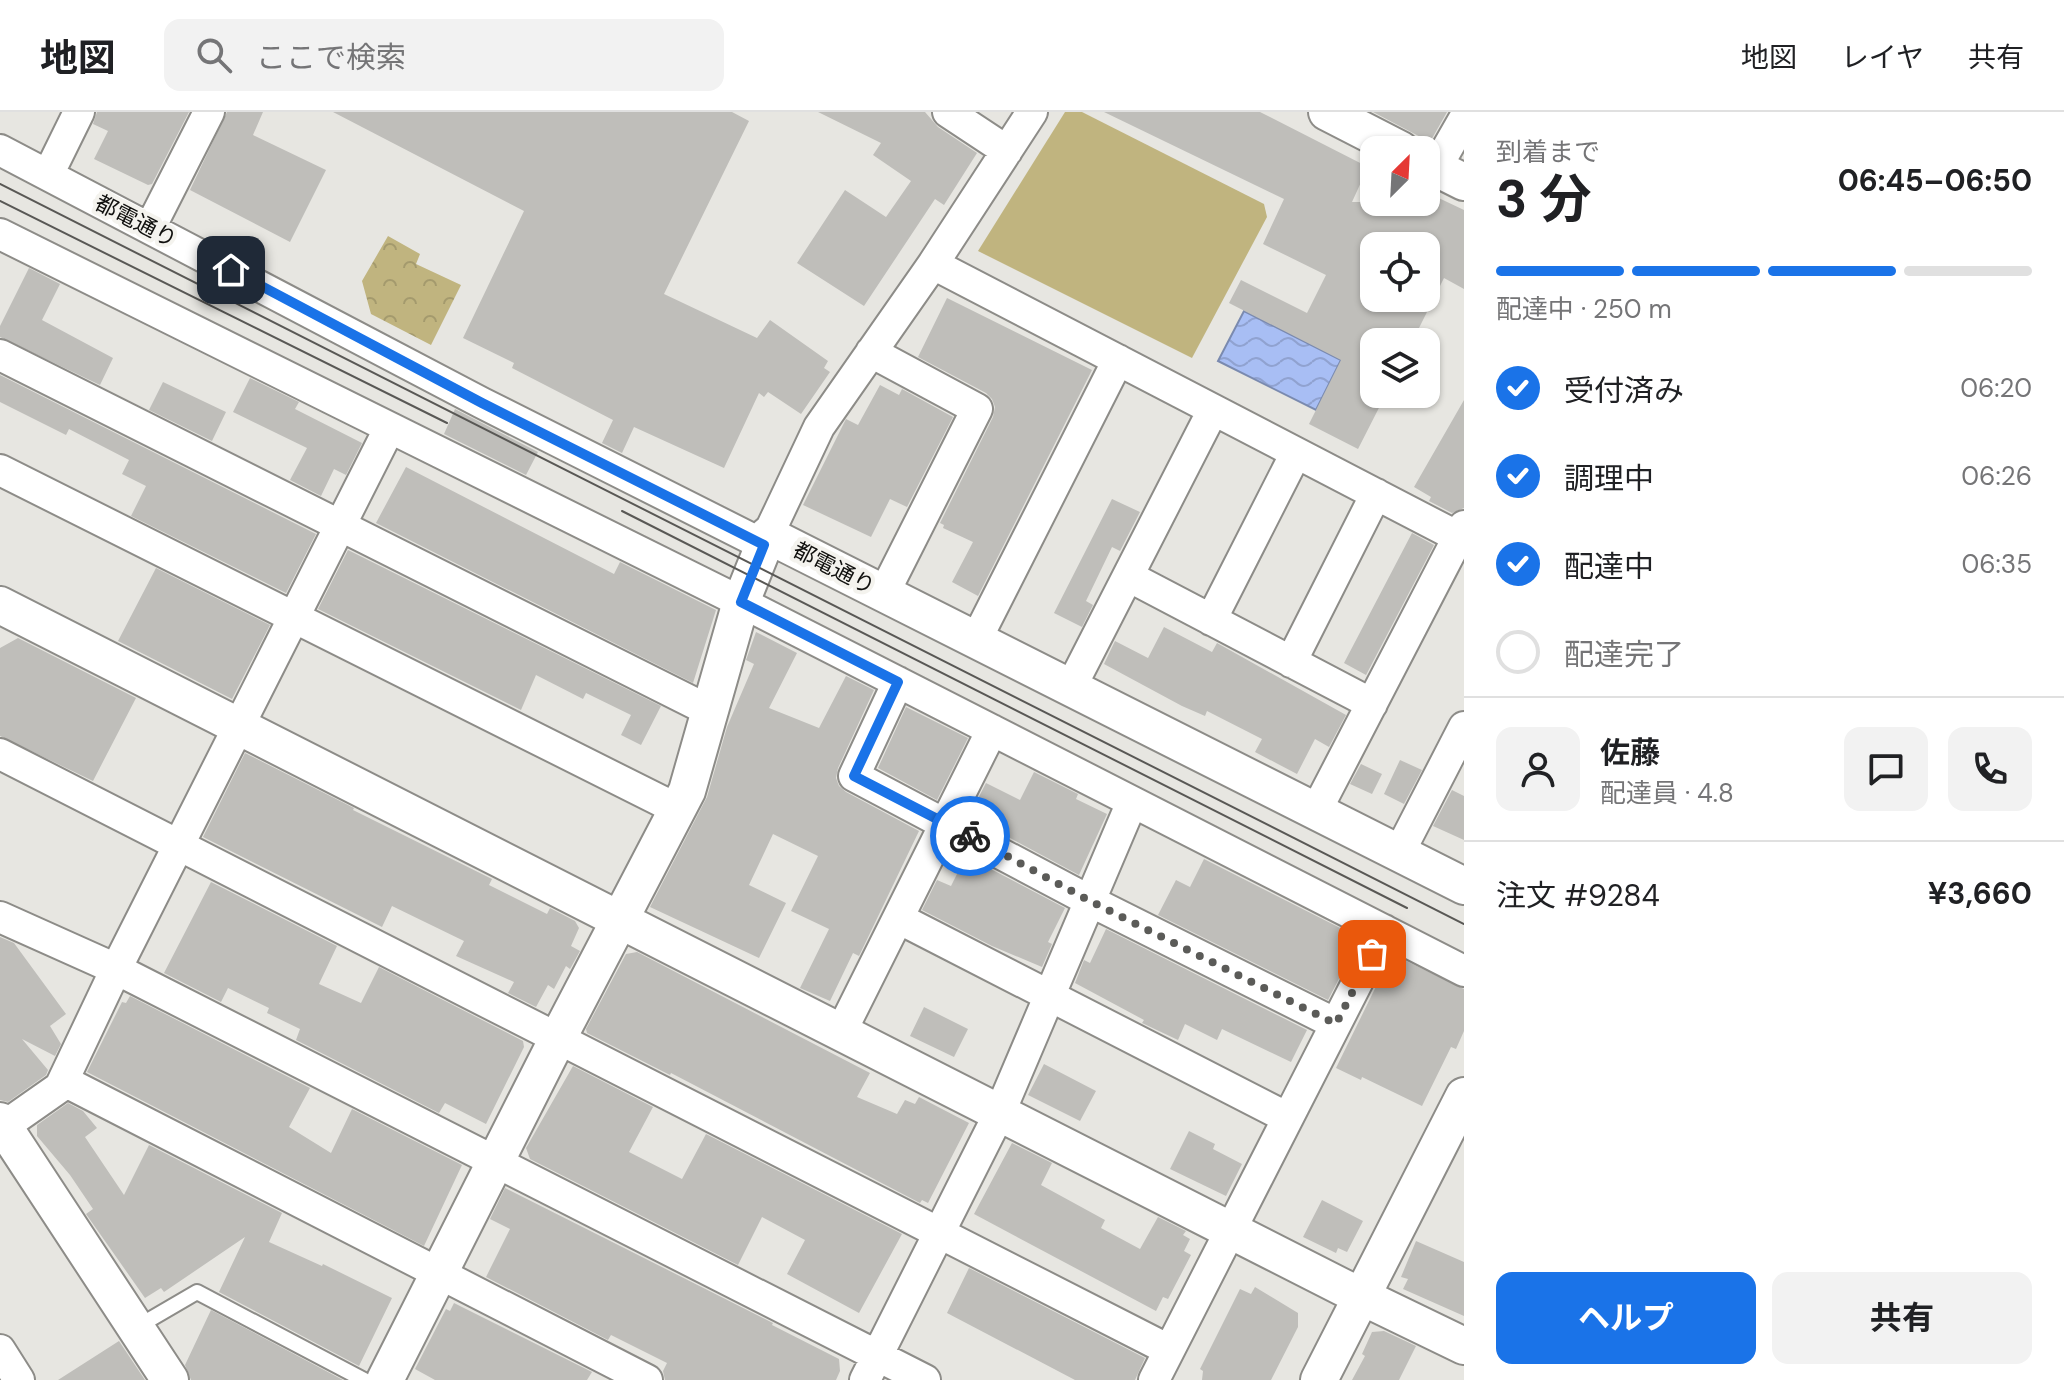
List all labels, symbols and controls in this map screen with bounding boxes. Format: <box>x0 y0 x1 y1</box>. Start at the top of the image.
search box <box>164 19 724 91</box>
text: 地図 <box>40 33 116 83</box>
icon: search <box>192 33 236 77</box>
text: ここで検索 <box>256 38 406 77</box>
text: 地図 <box>1741 39 1797 76</box>
text: レイヤ <box>1841 39 1924 76</box>
text: 共有 <box>1968 39 2024 76</box>
text: 到着まで <box>1496 135 1600 169</box>
north arrow <box>1360 136 1440 216</box>
map controls <box>1360 136 1440 408</box>
text: 06:45–06:50 <box>1838 161 2032 200</box>
text: 3 分 <box>1496 165 1592 233</box>
street label: 都電通り <box>90 188 182 254</box>
button: locate <box>1360 232 1440 312</box>
pin <box>197 236 265 304</box>
icon: home <box>209 248 253 292</box>
text: 配達中 · 250 m <box>1496 292 1672 326</box>
button: layers <box>1360 328 1440 408</box>
icon: check <box>1496 366 1540 410</box>
text: 受付済み <box>1564 371 1684 410</box>
text: 06:20 <box>1960 371 2032 405</box>
icon: check <box>1496 454 1540 498</box>
text: 調理中 <box>1564 459 1654 498</box>
text: 06:26 <box>1961 459 2032 493</box>
street label: 都電通り <box>788 535 880 601</box>
icon: check <box>1496 542 1540 586</box>
text: 配達中 <box>1564 547 1654 586</box>
text: 06:35 <box>1961 547 2032 581</box>
text: 配達完了 <box>1564 635 1684 674</box>
button: person <box>1496 727 1580 811</box>
button: chat <box>1844 727 1928 811</box>
button: phone <box>1948 727 2032 811</box>
text: 佐藤 <box>1600 733 1660 772</box>
text: 配達員 · 4.8 <box>1600 776 1734 810</box>
courier <box>930 796 1010 876</box>
icon: bike <box>948 814 992 858</box>
text: ¥3,660 <box>1928 874 2032 913</box>
text: 注文 #9284 <box>1496 876 1660 915</box>
pin <box>1338 920 1406 988</box>
icon: bag <box>1350 932 1394 976</box>
button: ヘルプ <box>1496 1272 1756 1364</box>
button: 共有 <box>1772 1272 2032 1364</box>

